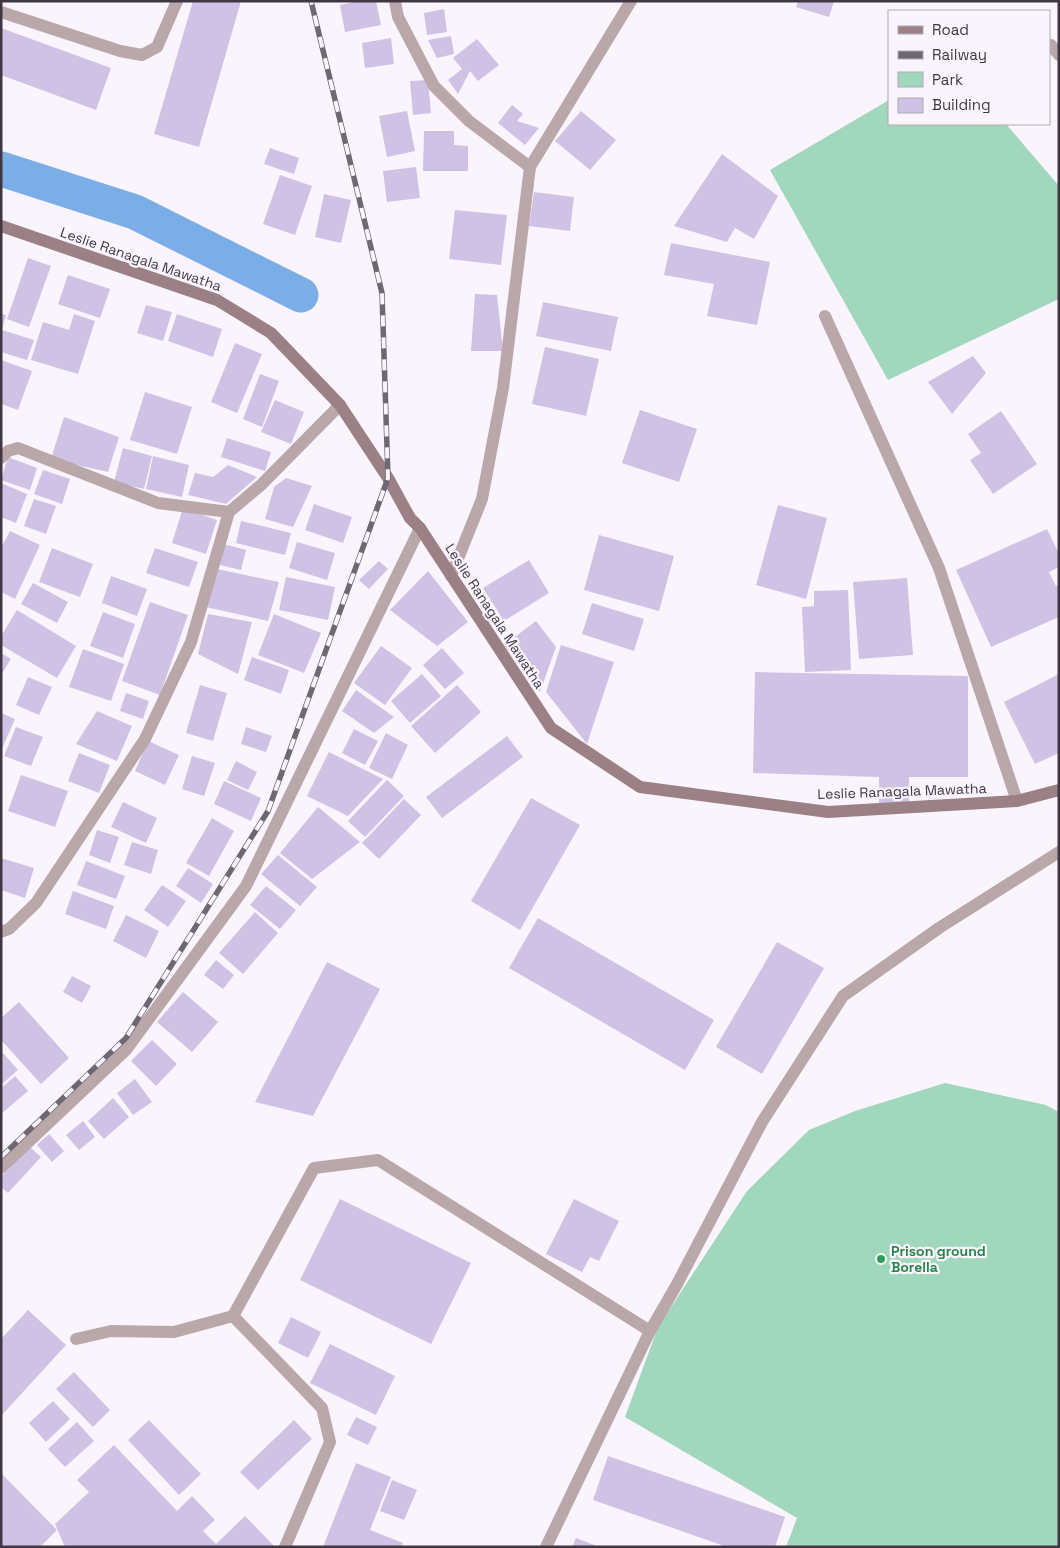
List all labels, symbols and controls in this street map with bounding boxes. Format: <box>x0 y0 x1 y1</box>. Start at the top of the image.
legend <box>888 10 1050 125</box>
text: Road <box>932 20 969 39</box>
text: Railway <box>932 45 987 64</box>
text: Park <box>932 70 963 89</box>
text: Building <box>932 95 991 114</box>
street label: Leslie Ranagala Mawatha <box>58 223 224 295</box>
street label: Leslie Ranagala Mawatha <box>441 540 549 692</box>
street label: Leslie Ranagala Mawatha <box>817 779 987 803</box>
place label: Prison ground Borella <box>891 1242 986 1276</box>
marker: Prison ground Borella <box>875 1253 887 1265</box>

